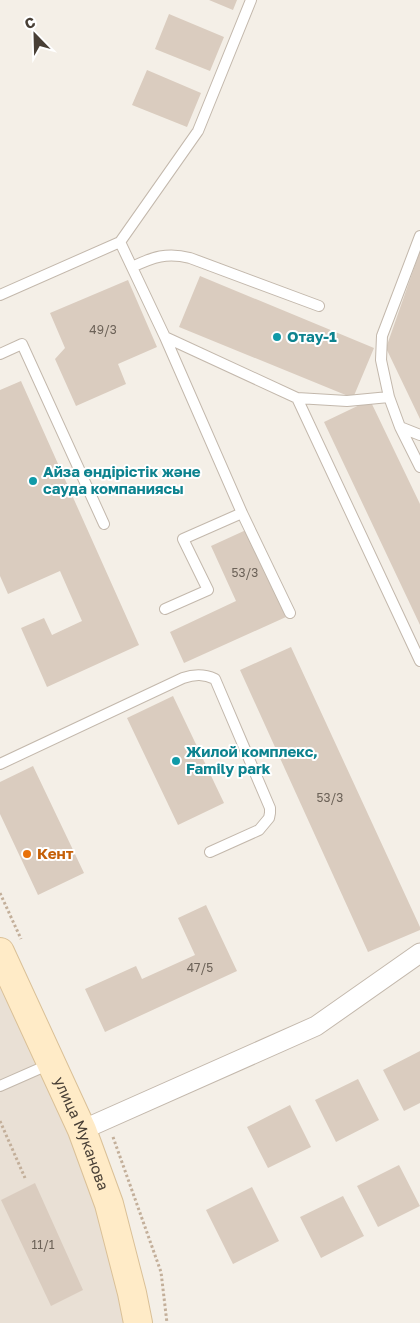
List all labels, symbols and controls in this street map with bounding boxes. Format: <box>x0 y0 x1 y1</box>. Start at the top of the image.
north arrow <box>10 10 60 60</box>
text: С <box>22 13 38 32</box>
house number: 49/3 <box>89 322 117 337</box>
place label: Отау-1 <box>287 327 337 345</box>
marker: Отау-1 <box>271 331 283 343</box>
place label: Айза өндірістік және сауда компаниясы <box>43 462 201 497</box>
marker: Айза өндірістік және сауда компаниясы <box>27 475 39 487</box>
house number: 53/3 <box>232 565 258 580</box>
place label: Жилой комплекс, Family park <box>186 742 318 777</box>
marker: Жилой комплекс, Family park <box>170 755 182 767</box>
house number: 53/3 <box>317 790 343 805</box>
place label: Кент <box>37 844 74 862</box>
marker: Кент <box>21 848 33 860</box>
house number: 47/5 <box>187 960 213 975</box>
street label: улица Муканова <box>51 1074 113 1192</box>
house number: 11/1 <box>31 1237 55 1252</box>

